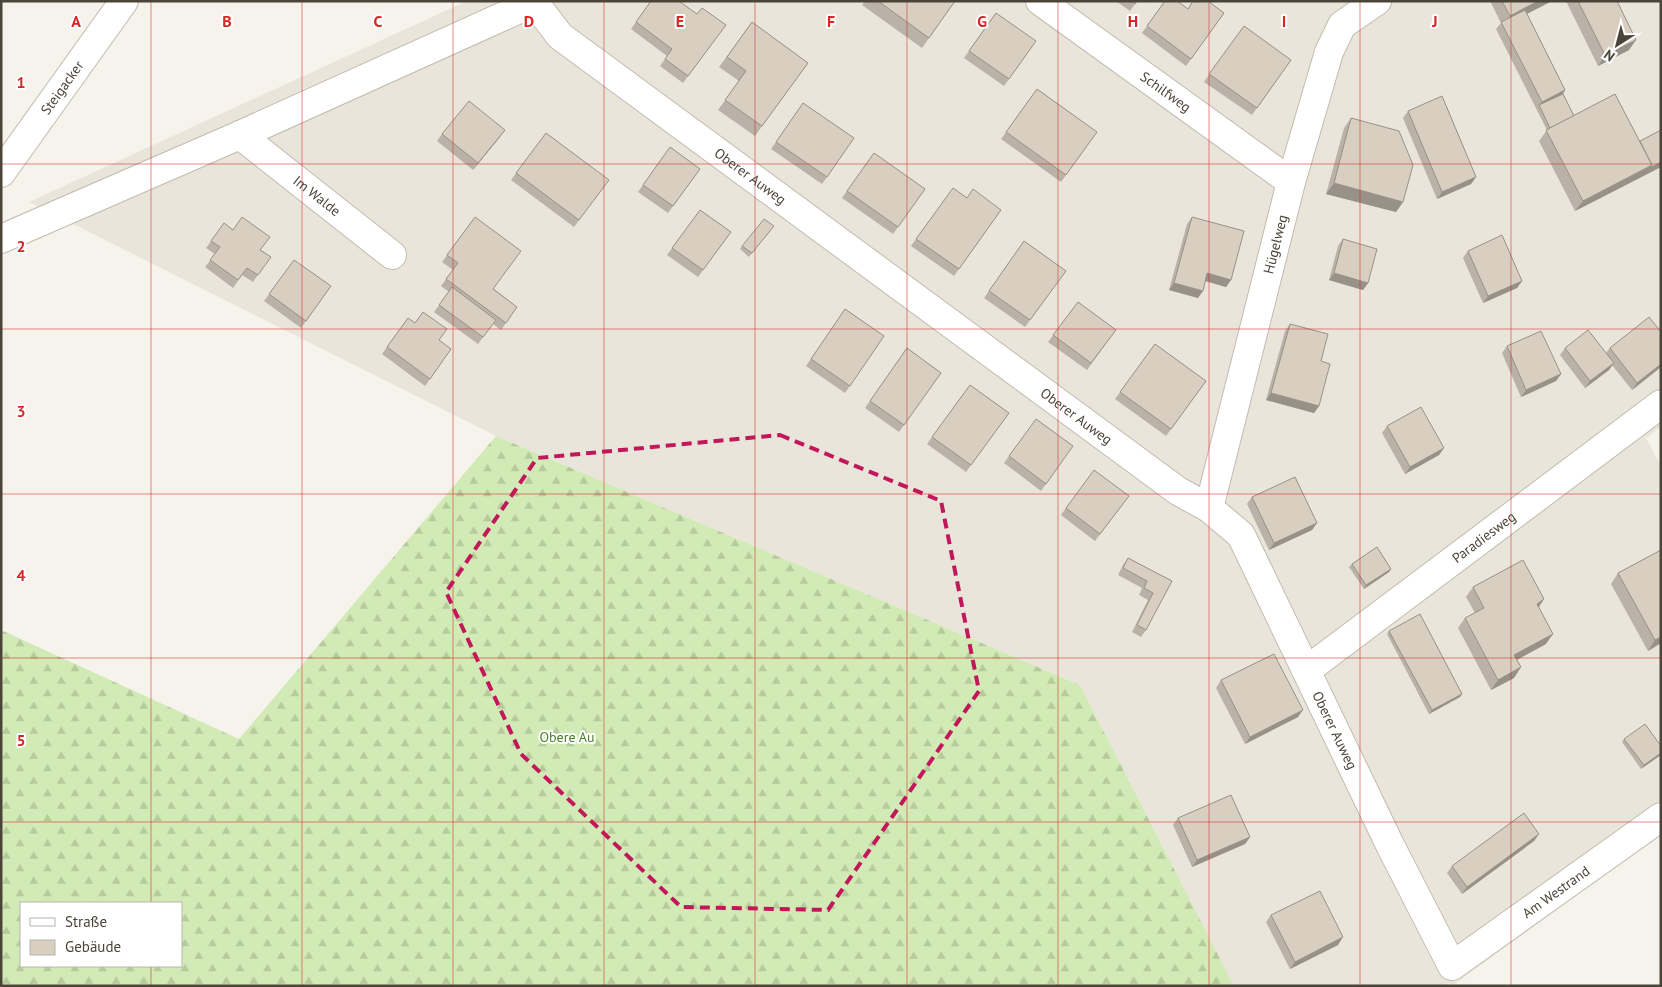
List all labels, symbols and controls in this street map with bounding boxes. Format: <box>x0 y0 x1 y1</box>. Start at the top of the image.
text: A <box>71 11 81 31</box>
text: B <box>222 11 232 31</box>
text: C <box>374 11 383 31</box>
text: D <box>524 11 534 31</box>
text: E <box>676 11 684 31</box>
text: F <box>827 11 835 31</box>
text: G <box>977 11 987 31</box>
text: H <box>1128 11 1138 31</box>
text: I <box>1282 11 1286 31</box>
text: J <box>1431 11 1438 31</box>
north arrow <box>1592 20 1642 70</box>
text: N <box>1600 46 1618 66</box>
street label: Steigacker <box>37 57 88 118</box>
street label: Schilfweg <box>1137 67 1195 116</box>
text: 1 <box>16 72 26 92</box>
street label: Oberer Auweg <box>711 144 790 208</box>
street label: Im Walde <box>289 171 344 220</box>
street label: Hügelweg <box>1259 213 1291 276</box>
text: 2 <box>16 236 26 256</box>
street label: Oberer Auweg <box>1037 384 1116 448</box>
text: 3 <box>16 401 26 421</box>
street label: Paradiesweg <box>1448 508 1519 567</box>
text: 4 <box>16 565 26 585</box>
street label: Oberer Auweg <box>1308 688 1361 772</box>
park label: Obere Au <box>539 728 595 746</box>
text: 5 <box>16 730 26 750</box>
street label: Am Westrand <box>1519 862 1593 922</box>
legend <box>20 902 182 967</box>
text: Straße <box>65 912 107 931</box>
text: Gebäude <box>65 937 121 956</box>

